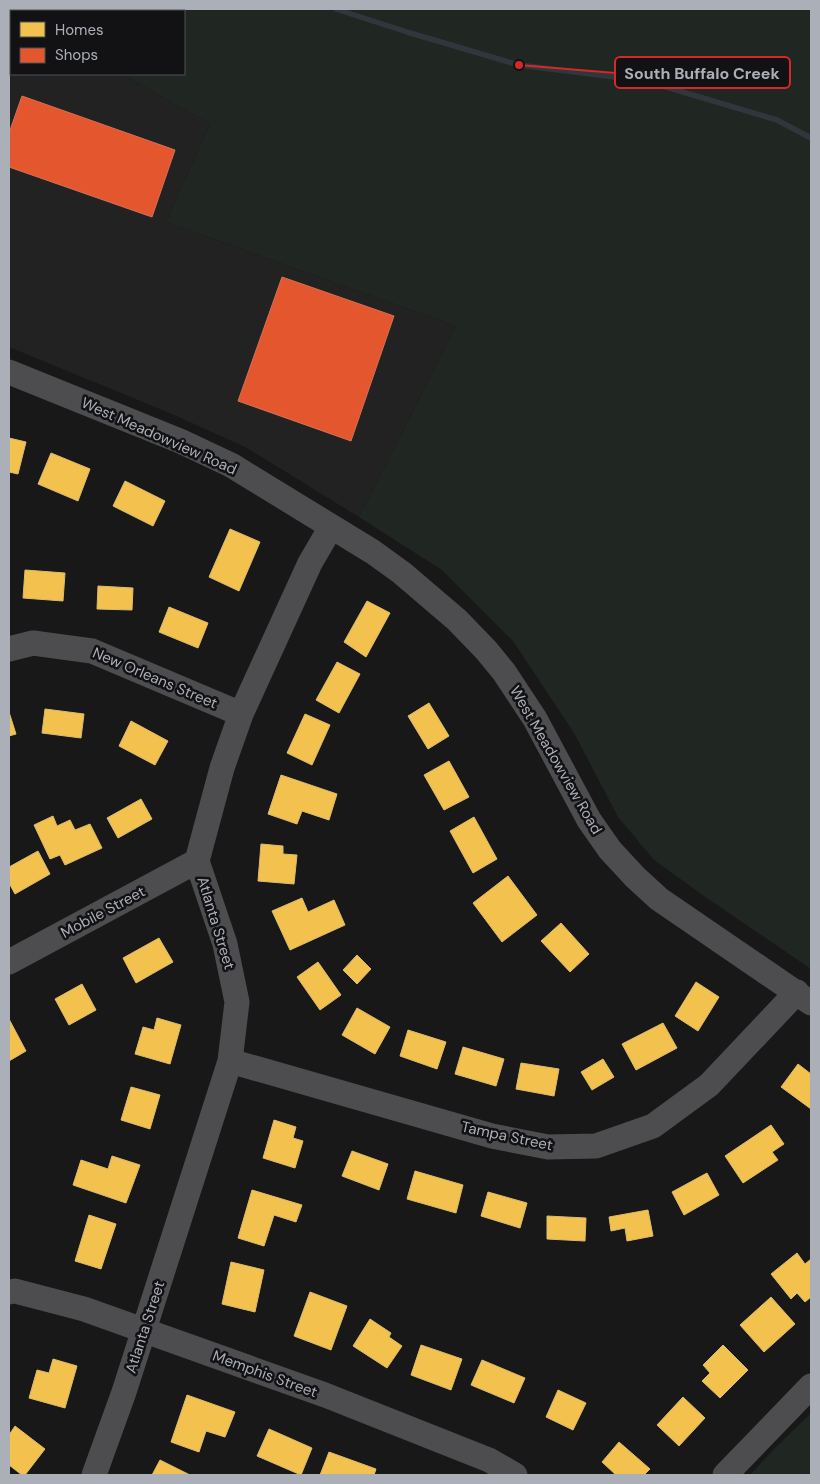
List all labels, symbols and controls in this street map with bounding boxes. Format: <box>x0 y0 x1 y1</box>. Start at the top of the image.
legend <box>10 10 185 75</box>
text: Homes <box>55 20 104 40</box>
text: Shops <box>55 45 98 65</box>
callout: South Buffalo Creek <box>615 57 790 88</box>
text: South Buffalo Creek <box>624 63 780 84</box>
street label: West Meadowview Road <box>78 393 240 479</box>
street label: New Orleans Street <box>89 643 221 713</box>
street label: West Meadowview Road <box>505 682 607 838</box>
street label: Atlanta Street <box>192 874 240 972</box>
street label: Mobile Street <box>57 881 149 943</box>
street label: Tampa Street <box>459 1117 555 1155</box>
street label: Atlanta Street <box>121 1278 169 1376</box>
street label: Memphis Street <box>210 1346 320 1402</box>

